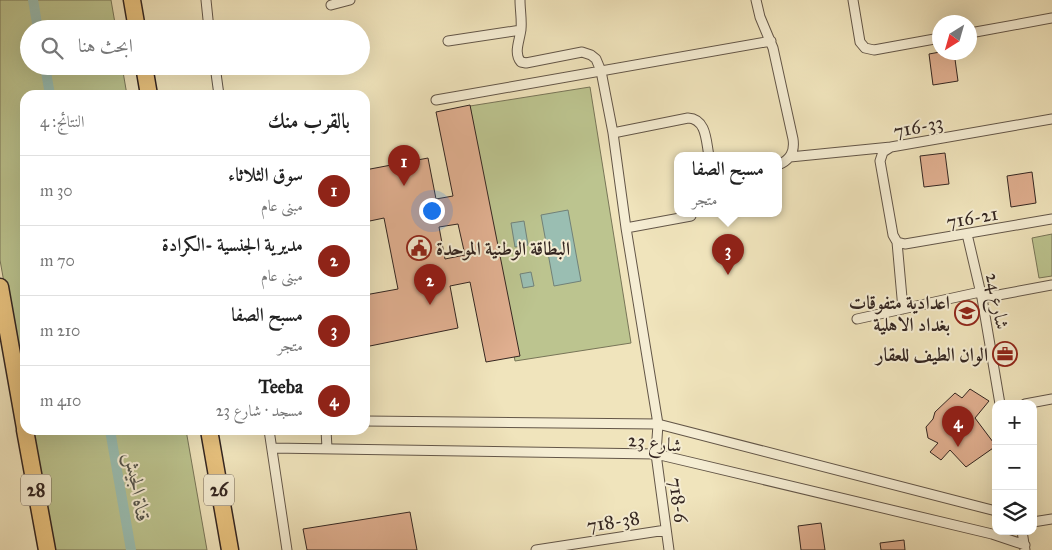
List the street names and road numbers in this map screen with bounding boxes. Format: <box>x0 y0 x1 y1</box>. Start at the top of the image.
street label: 716-33 <box>891 110 945 143</box>
street label: 716-21 <box>944 202 1000 233</box>
street label: شارع 24 <box>977 271 1014 332</box>
street label: شارع 23 <box>626 428 683 461</box>
road number: 28 <box>21 474 51 506</box>
road number: 26 <box>204 474 234 506</box>
street label: 718-6 <box>664 476 693 525</box>
street label: 718-38 <box>585 506 641 537</box>

